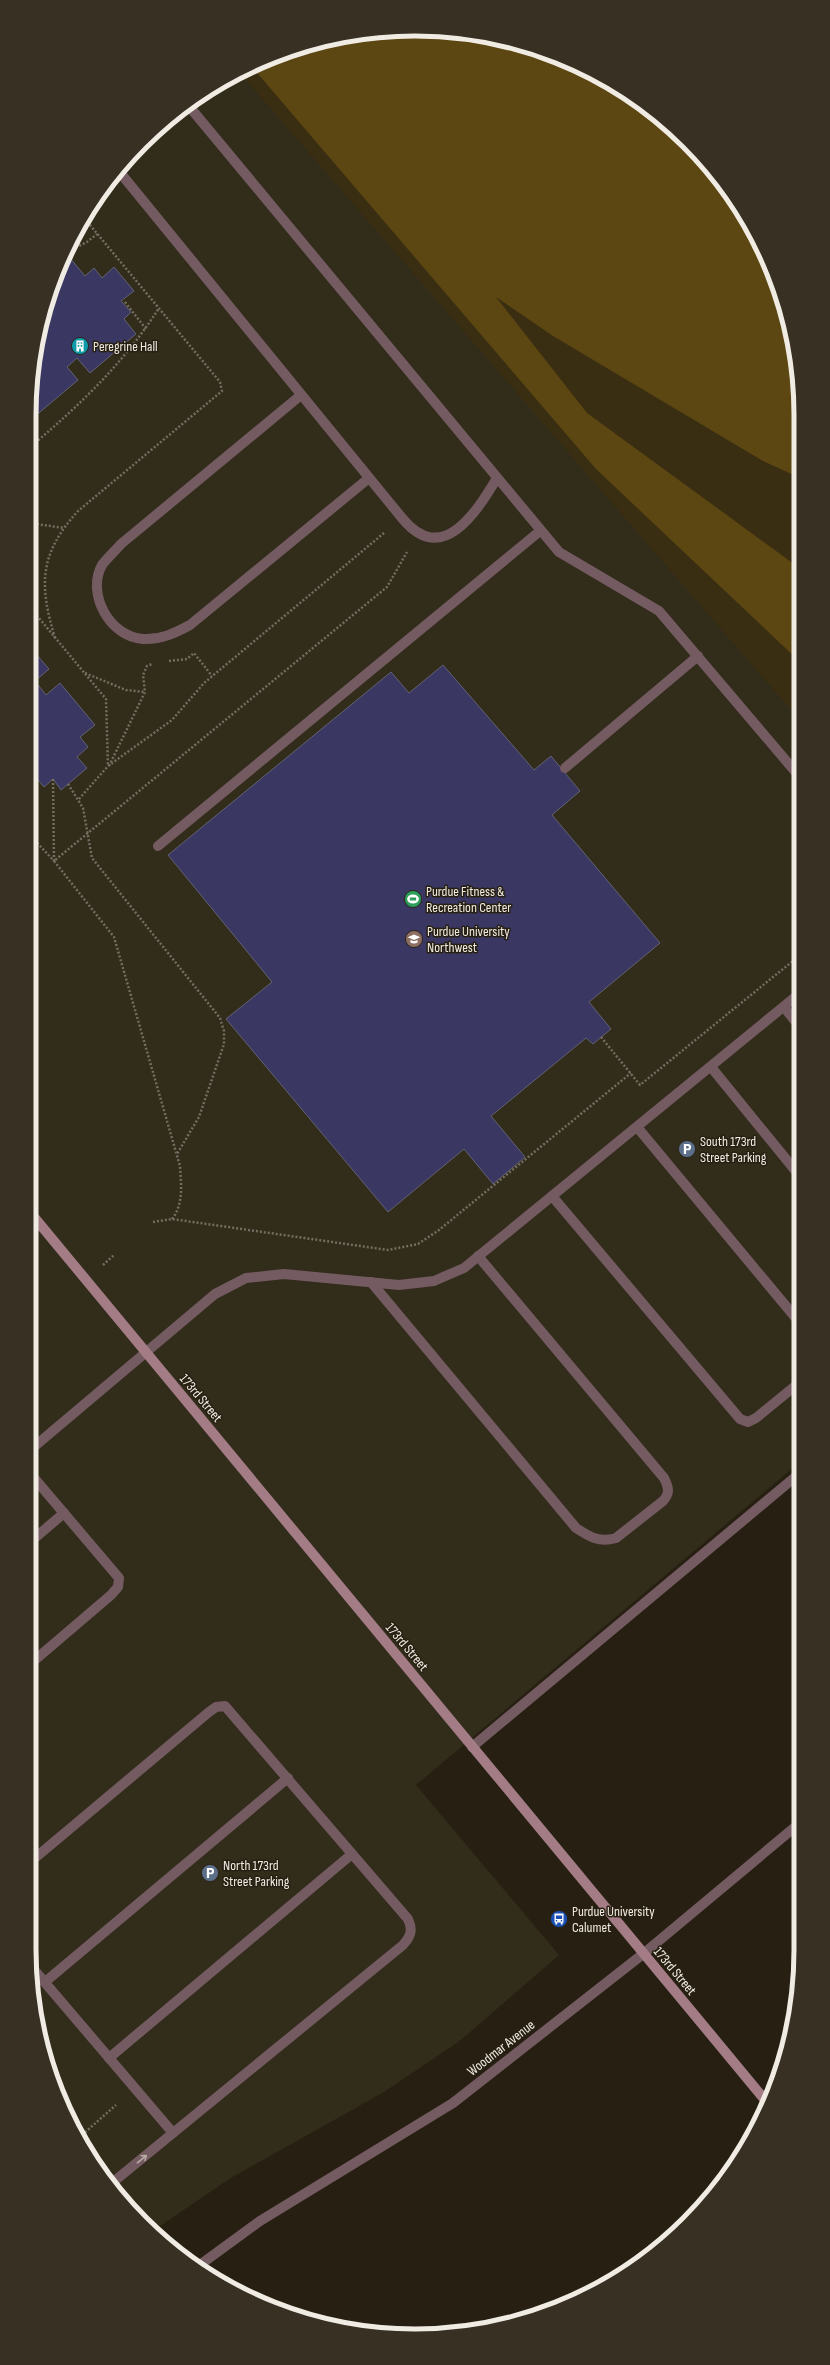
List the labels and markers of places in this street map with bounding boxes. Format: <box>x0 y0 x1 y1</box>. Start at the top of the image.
building icon: Peregrine Hall <box>70 336 90 356</box>
place label: Peregrine Hall <box>93 338 158 355</box>
place label: Purdue Fitness & Recreation Center <box>426 883 511 916</box>
sports icon: Purdue Fitness & Recreation Center <box>403 889 423 909</box>
place label: Purdue University Northwest <box>427 923 510 956</box>
school or university icon: Purdue University Northwest <box>404 929 424 949</box>
place label: South 173rd Street Parking <box>700 1133 767 1166</box>
parking icon: South 173rd Street Parking <box>677 1139 697 1159</box>
place label: North 173rd Street Parking <box>223 1857 290 1890</box>
parking icon: North 173rd Street Parking <box>200 1863 220 1883</box>
place label: Purdue University Calumet <box>572 1903 655 1936</box>
bus stop icon: Purdue University Calumet <box>549 1909 569 1929</box>

